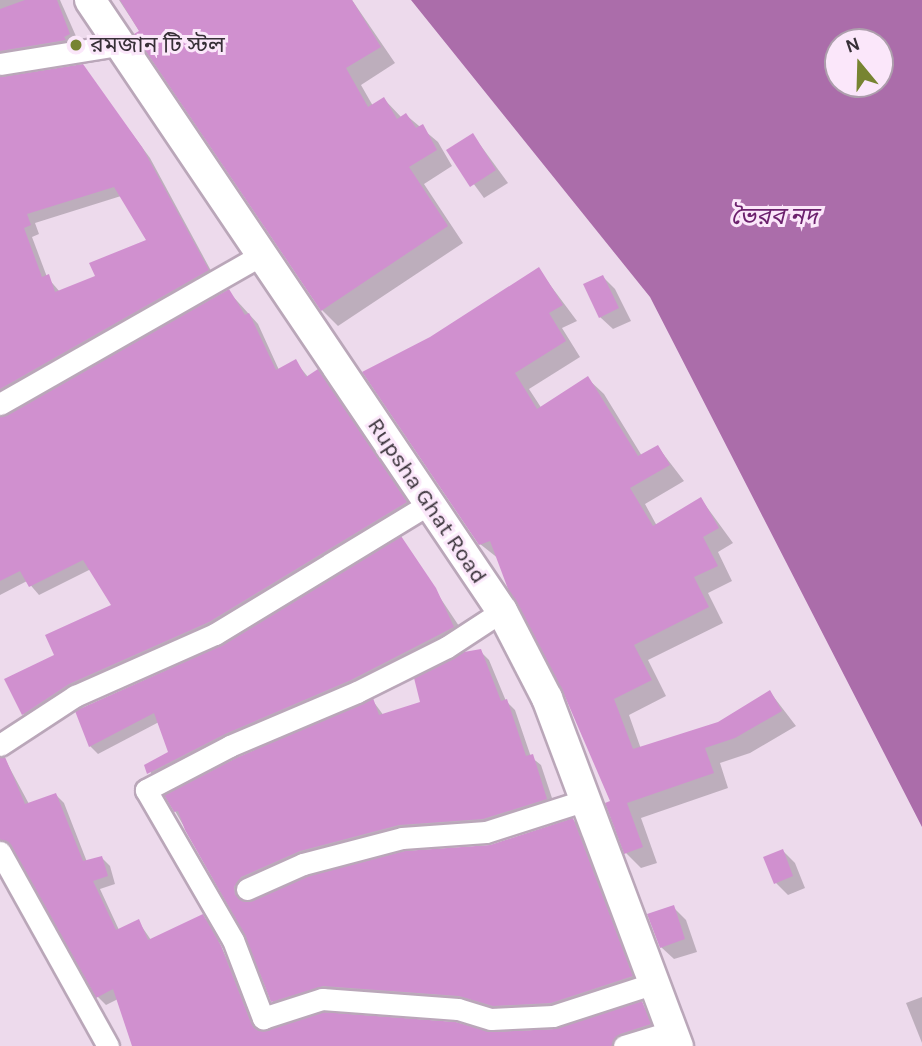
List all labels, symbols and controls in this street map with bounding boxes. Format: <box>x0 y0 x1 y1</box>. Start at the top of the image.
north arrow <box>824 28 894 98</box>
place label: রমজান টি স্টল <box>90 31 225 59</box>
text: N <box>843 32 863 58</box>
marker: রমজান টি স্টল <box>68 37 84 53</box>
water label: ভৈরব নদ <box>731 203 817 231</box>
street label: Rupsha Ghat Road <box>361 413 493 589</box>

